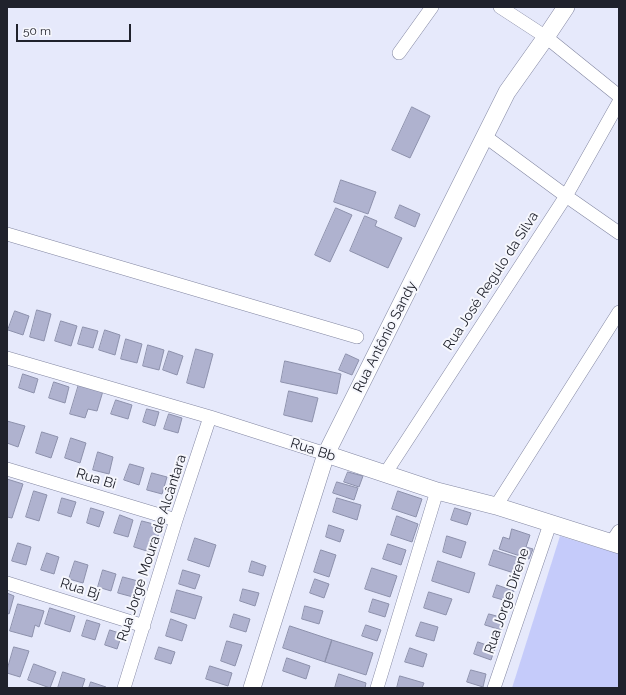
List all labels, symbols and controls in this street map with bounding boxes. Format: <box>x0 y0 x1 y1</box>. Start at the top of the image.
scale bar <box>18 16 133 42</box>
text: 50 m <box>23 24 51 38</box>
street label: Rua José Regulo da Silva <box>440 209 542 353</box>
street label: Rua Antônio Sandy <box>350 279 420 395</box>
street label: Rua Bb <box>288 435 338 465</box>
street label: Rua Jorge Moura de Alcântara <box>114 452 190 644</box>
street label: Rua Bi <box>74 465 118 493</box>
street label: Rua Jorge Direne <box>481 546 533 656</box>
street label: Rua Bj <box>58 575 102 603</box>

